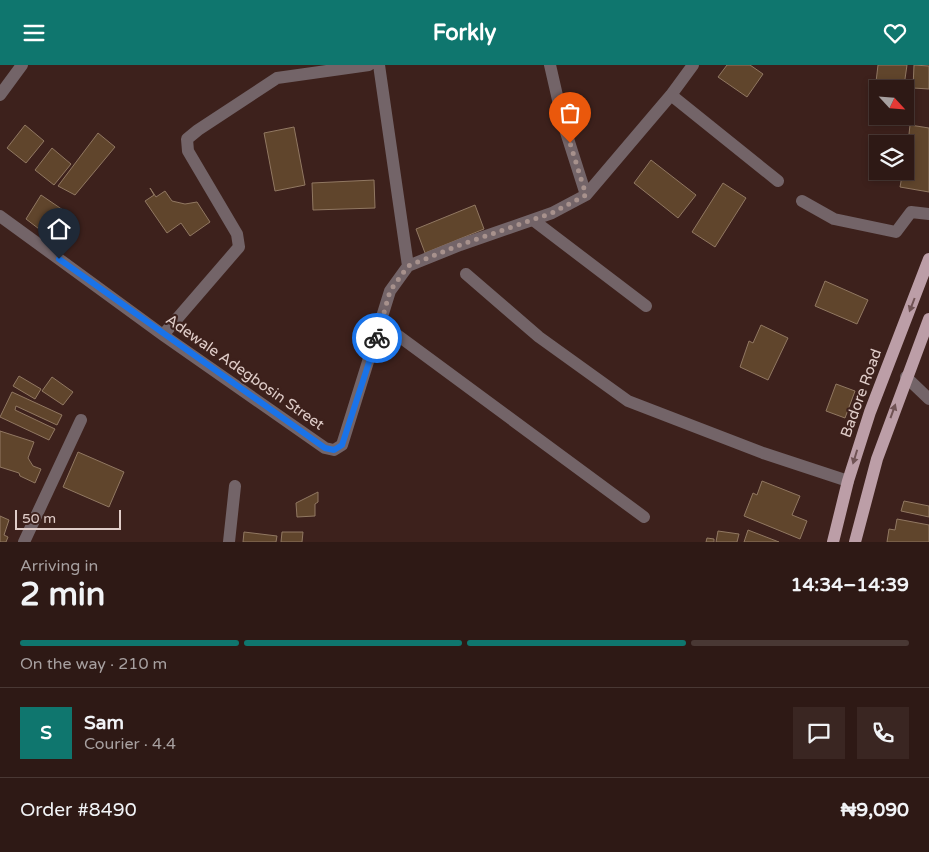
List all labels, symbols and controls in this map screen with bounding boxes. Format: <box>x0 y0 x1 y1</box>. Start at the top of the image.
icon: menu <box>20 19 48 47</box>
icon: heart <box>881 19 909 47</box>
text: Forkly <box>433 20 496 46</box>
north arrow <box>869 80 914 125</box>
map controls <box>869 80 914 180</box>
pin <box>549 92 591 143</box>
icon: bag <box>556 99 584 127</box>
button: layers <box>869 135 914 180</box>
pin <box>38 208 80 259</box>
icon: home <box>45 215 73 243</box>
one-way arrow <box>908 297 915 312</box>
street label: Adewale Adegbosin Street <box>162 310 328 434</box>
courier <box>352 313 402 363</box>
icon: bike <box>363 324 391 352</box>
street label: Badore Road <box>837 346 885 440</box>
one-way arrow <box>890 404 897 419</box>
one-way arrow <box>851 449 859 464</box>
scale bar <box>15 507 121 530</box>
text: 50 m <box>22 510 56 527</box>
text: Arriving in <box>20 556 98 576</box>
text: 14:34–14:39 <box>790 574 909 596</box>
text: 2 min <box>20 576 105 614</box>
text: On the way · 210 m <box>20 654 167 674</box>
button: chat <box>793 707 845 759</box>
button: phone <box>857 707 909 759</box>
text: Sam <box>84 712 124 734</box>
text: S <box>40 722 52 744</box>
text: Courier · 4.4 <box>84 734 176 754</box>
text: Order #8490 <box>20 799 137 821</box>
text: ₦9,090 <box>840 799 909 821</box>

